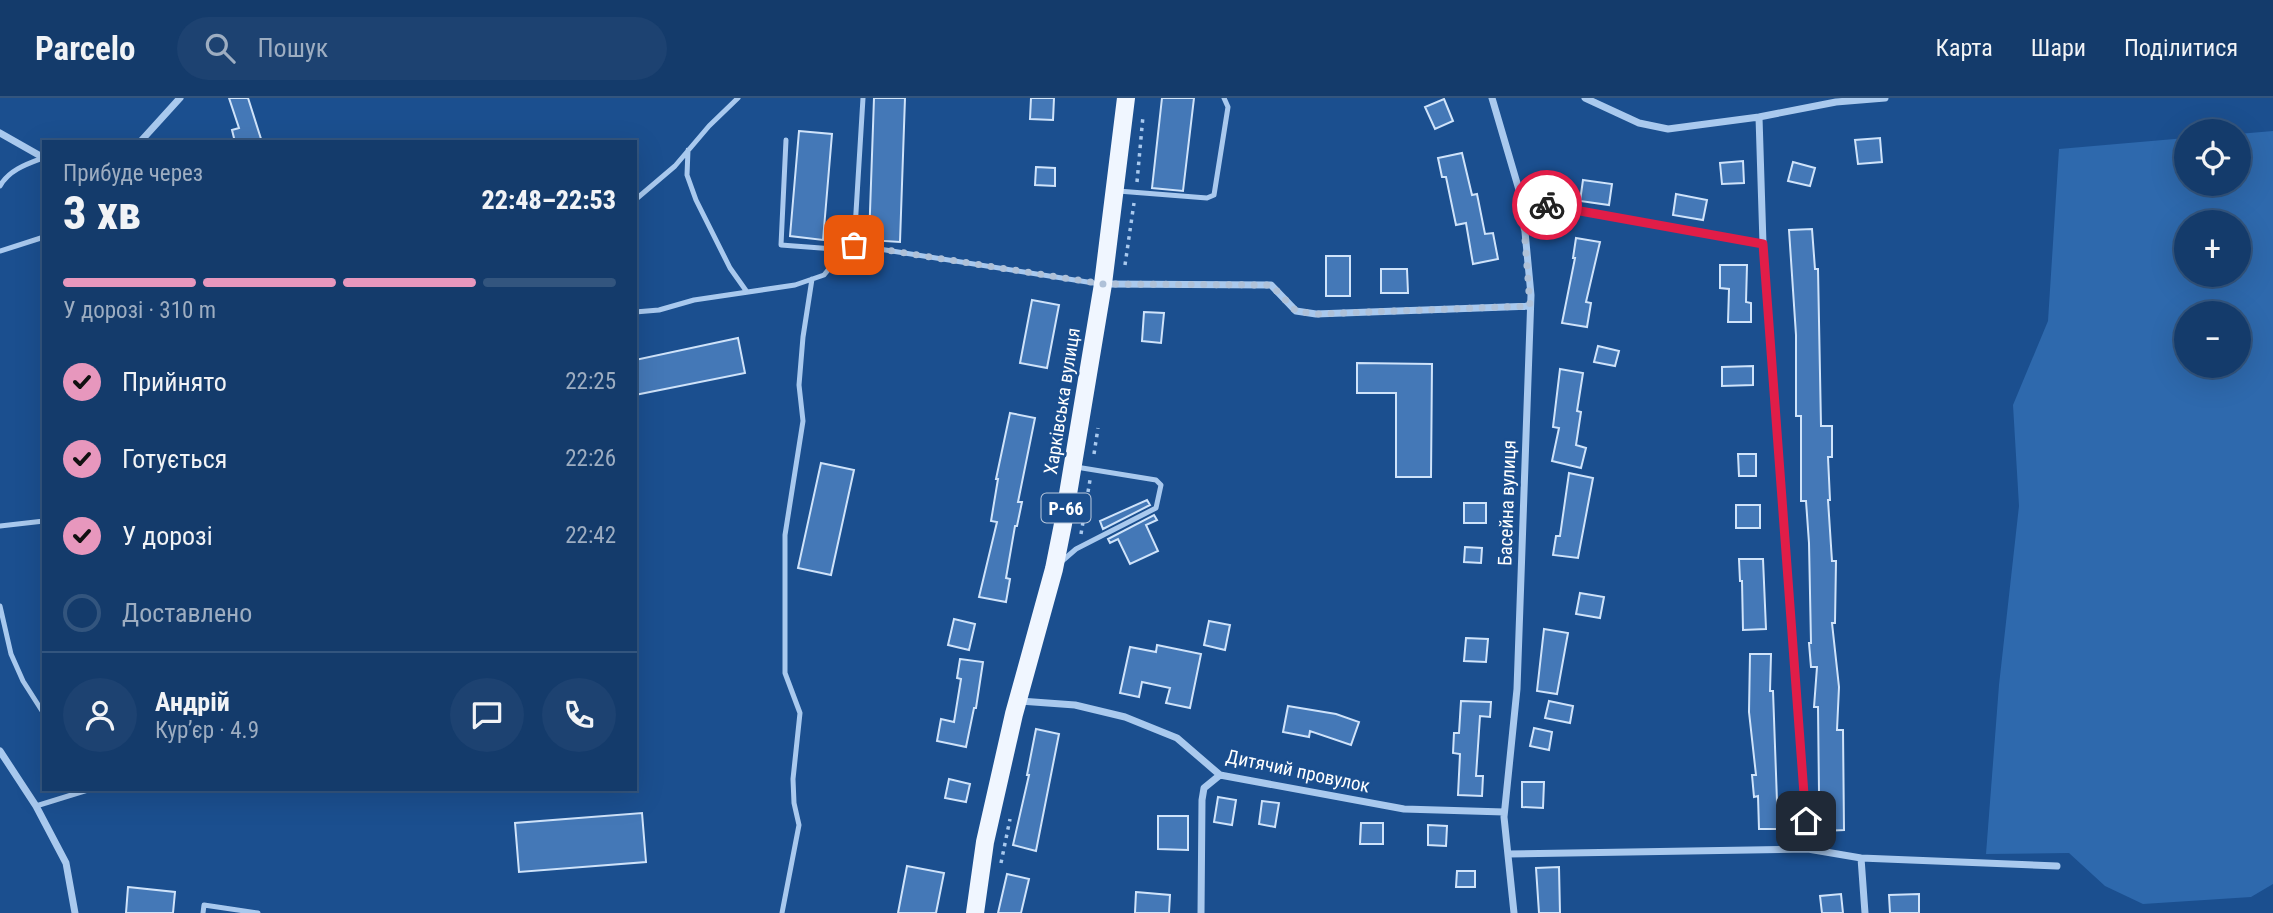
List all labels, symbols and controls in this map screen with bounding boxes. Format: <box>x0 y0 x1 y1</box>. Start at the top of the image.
search box <box>177 17 667 80</box>
text: Parcelo <box>35 29 135 68</box>
icon: search <box>201 29 239 67</box>
text: Пошук <box>257 33 328 63</box>
text: Карта <box>1935 34 1993 62</box>
text: Шари <box>2031 34 2086 62</box>
text: Поділитися <box>2124 34 2238 62</box>
map controls <box>2174 119 2251 378</box>
button: locate <box>2174 119 2251 196</box>
text: Прибуде через <box>63 160 203 187</box>
courier <box>1512 170 1582 240</box>
text: 22:48–22:53 <box>482 185 616 215</box>
text: 3 хв <box>63 186 141 240</box>
icon: bike <box>1528 186 1566 224</box>
button: + <box>2174 210 2251 287</box>
pin <box>824 215 884 275</box>
icon: bag <box>835 226 873 264</box>
text: У дорозі · 310 m <box>63 297 216 324</box>
button: − <box>2174 301 2251 378</box>
street label: Харківська вулиця <box>1039 326 1085 476</box>
icon: check <box>63 363 101 401</box>
text: Прийнято <box>122 367 227 397</box>
text: 22:25 <box>565 368 616 395</box>
icon: check <box>63 440 101 478</box>
street label: Басейна вулиця <box>1493 440 1521 566</box>
text: Готується <box>122 444 227 474</box>
text: 22:26 <box>565 445 616 472</box>
road number: Р-66 <box>1042 494 1090 522</box>
icon: check <box>63 517 101 555</box>
text: У дорозі <box>122 521 213 551</box>
text: 22:42 <box>565 522 616 549</box>
text: Доставлено <box>122 598 252 628</box>
button: person <box>63 678 137 752</box>
button: chat <box>450 678 524 752</box>
button: phone <box>542 678 616 752</box>
text: Андрій <box>155 687 230 717</box>
text: Кур’єр · 4.9 <box>155 717 259 744</box>
street label: Дитячий провулок <box>1224 745 1372 797</box>
pin <box>1776 791 1836 851</box>
icon: home <box>1787 802 1825 840</box>

